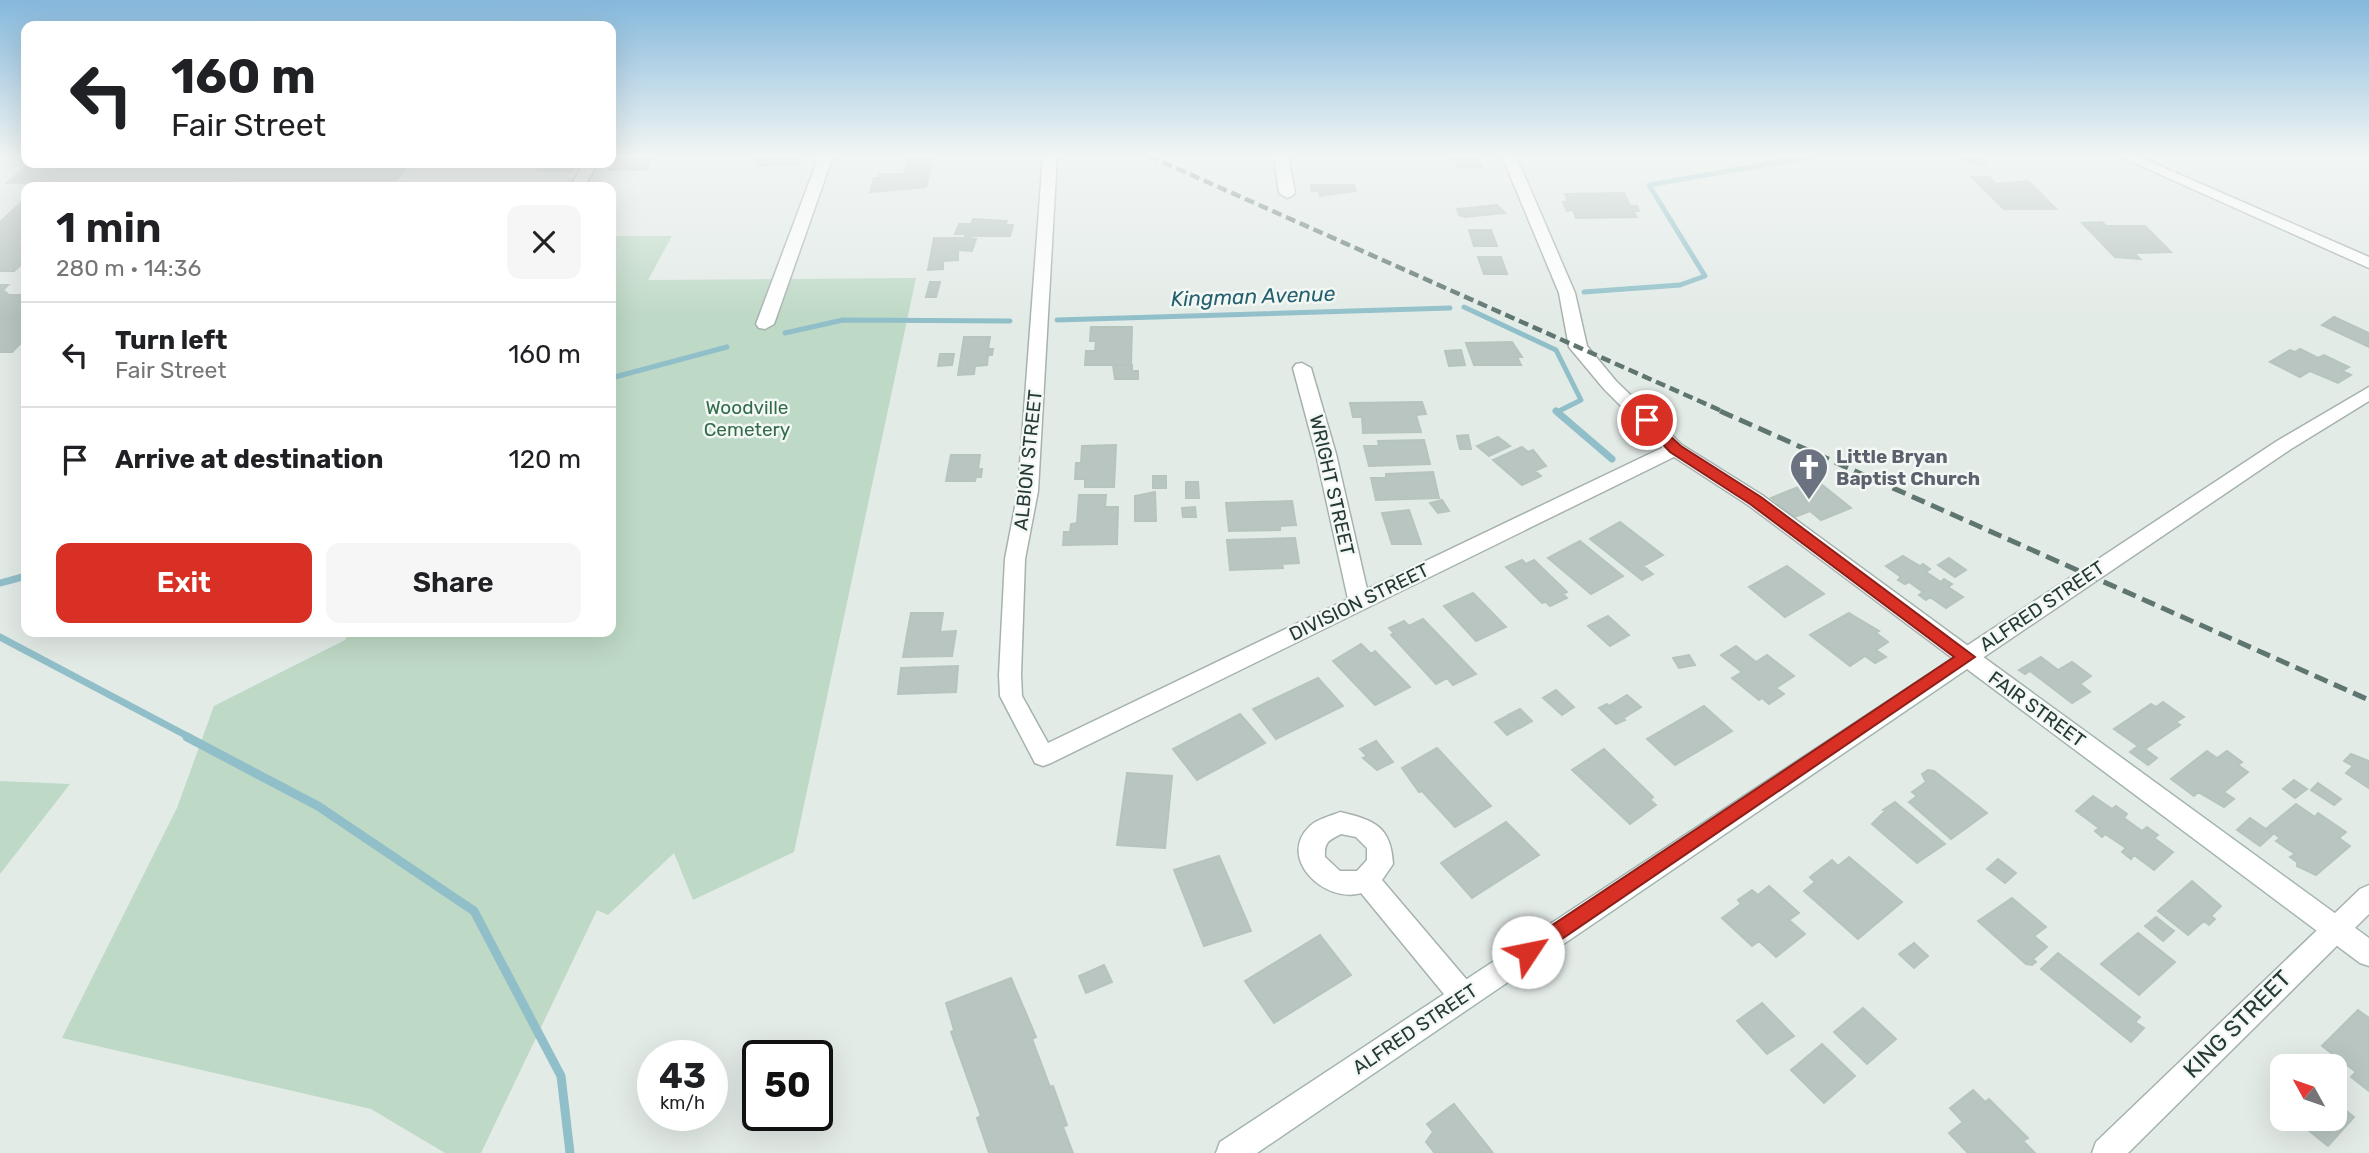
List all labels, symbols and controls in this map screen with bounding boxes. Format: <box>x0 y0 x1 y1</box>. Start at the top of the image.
text: 160 m <box>171 47 316 105</box>
icon: left <box>56 49 147 140</box>
text: Fair Street <box>171 106 326 144</box>
text: 1 min <box>56 203 162 253</box>
button: close <box>507 205 581 279</box>
text: 280 m · 14:36 <box>56 254 201 282</box>
water label: Kingman Avenue <box>1170 281 1336 311</box>
text: Turn left <box>115 325 227 356</box>
icon: left <box>56 336 94 374</box>
text: 160 m <box>508 339 581 370</box>
text: Fair Street <box>115 356 226 384</box>
street label: ALBION STREET <box>1009 389 1047 531</box>
pin <box>1617 390 1677 450</box>
park label: Woodville Cemetery <box>704 396 790 441</box>
icon: arrive <box>1628 401 1666 439</box>
street label: WRIGHT STREET <box>1305 412 1359 558</box>
icon: arrive <box>56 441 94 479</box>
text: Arrive at destination <box>115 444 383 475</box>
text: 120 m <box>509 444 581 475</box>
place label: Little Bryan Baptist Church <box>1836 445 1980 490</box>
church icon: Little Bryan Baptist Church <box>1788 446 1830 501</box>
button: Exit <box>56 543 312 623</box>
button: Share <box>326 543 581 623</box>
street label: ALFRED STREET <box>1975 556 2109 656</box>
street label: DIVISION STREET <box>1285 558 1433 646</box>
street label: FAIR STREET <box>1984 666 2090 752</box>
position arrow <box>1491 915 1565 989</box>
street label: KING STREET <box>2177 964 2297 1084</box>
street label: ALFRED STREET <box>1348 979 1482 1079</box>
speed limit sign: 50 <box>742 1040 833 1131</box>
north arrow <box>2270 1054 2347 1130</box>
map controls <box>2270 1054 2347 1131</box>
text: 43 <box>659 1055 706 1097</box>
text: km/h <box>660 1092 705 1114</box>

